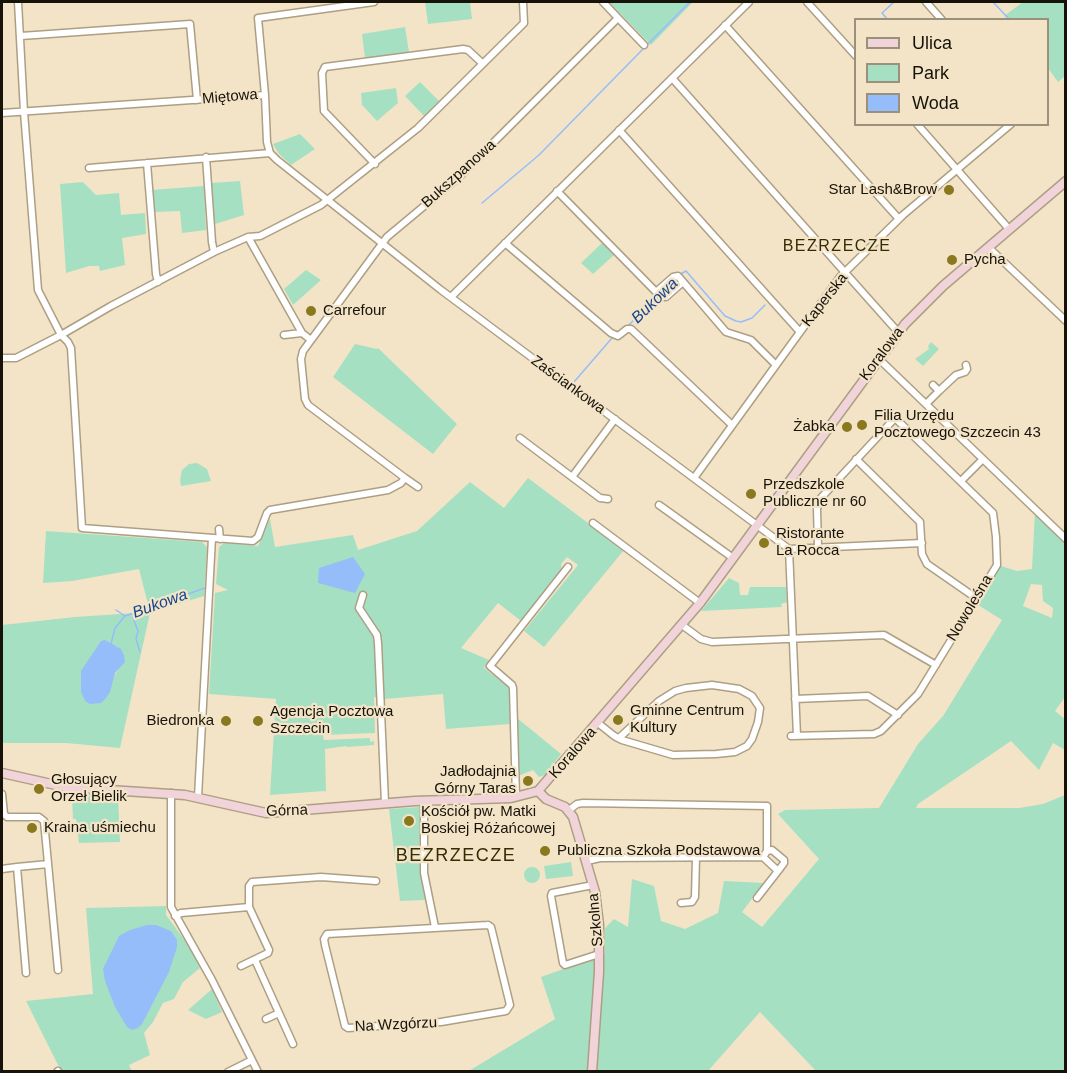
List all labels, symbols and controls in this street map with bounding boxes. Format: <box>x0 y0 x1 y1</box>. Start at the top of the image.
legend <box>854 18 1049 126</box>
text: Ulica <box>912 33 952 53</box>
text: Park <box>912 63 949 83</box>
street label: Miętowa <box>201 86 259 108</box>
text: Woda <box>912 93 959 113</box>
street label: Bukszpanowa <box>418 136 500 212</box>
place label: Star Lash&Brow <box>829 181 937 199</box>
marker: Star Lash&Brow <box>942 183 956 197</box>
district label: BEZRZECZE <box>783 237 891 257</box>
place label: Pycha <box>964 251 1006 269</box>
marker: Pycha <box>945 253 959 267</box>
street label: Kaperska <box>798 269 852 331</box>
water label: Bukowa <box>628 274 682 328</box>
place label: Carrefour <box>323 302 386 320</box>
marker: Carrefour <box>304 304 318 318</box>
street label: Koralowa <box>856 324 908 384</box>
street label: Zaściankowa <box>527 352 609 418</box>
place label: Filia Urzędu Pocztowego Szczecin 43 <box>874 407 1041 442</box>
place label: Żabka <box>793 418 835 436</box>
marker: Filia Urzędu Pocztowego Szczecin 43 <box>855 418 869 432</box>
marker: Żabka <box>840 420 854 434</box>
place label: Przedszkole Publiczne nr 60 <box>763 476 866 511</box>
marker: Przedszkole Publiczne nr 60 <box>744 487 758 501</box>
place label: Ristorante La Rocca <box>776 525 844 560</box>
marker: Ristorante La Rocca <box>757 536 771 550</box>
street label: Nowoleśna <box>943 572 997 644</box>
water label: Bukowa <box>130 585 190 623</box>
place label: Gminne Centrum Kultury <box>630 702 744 737</box>
place label: Agencja Pocztowa Szczecin <box>270 703 393 738</box>
place label: Biedronka <box>146 712 214 730</box>
marker: Gminne Centrum Kultury <box>611 713 625 727</box>
marker: Biedronka <box>219 714 233 728</box>
marker: Agencja Pocztowa Szczecin <box>251 714 265 728</box>
street label: Koralowa <box>546 723 600 783</box>
place label: Jadłodajnia Górny Taras <box>434 763 516 798</box>
place label: Głosujący Orzeł Bielik <box>51 771 127 806</box>
marker: Jadłodajnia Górny Taras <box>521 774 535 788</box>
marker: Głosujący Orzeł Bielik <box>32 782 46 796</box>
street label: Górna <box>266 801 308 821</box>
place label: Kościół pw. Matki Boskiej Różańcowej <box>421 803 555 838</box>
marker: Kościół pw. Matki Boskiej Różańcowej <box>402 814 416 828</box>
place label: Kraina uśmiechu <box>44 819 156 837</box>
marker: Kraina uśmiechu <box>25 821 39 835</box>
place label: Publiczna Szkoła Podstawowa <box>557 842 760 860</box>
marker: Publiczna Szkoła Podstawowa <box>538 844 552 858</box>
district label: BEZRZECZE <box>396 845 516 867</box>
street label: Szkolna <box>585 893 607 947</box>
street label: Na Wzgórzu <box>354 1014 438 1036</box>

